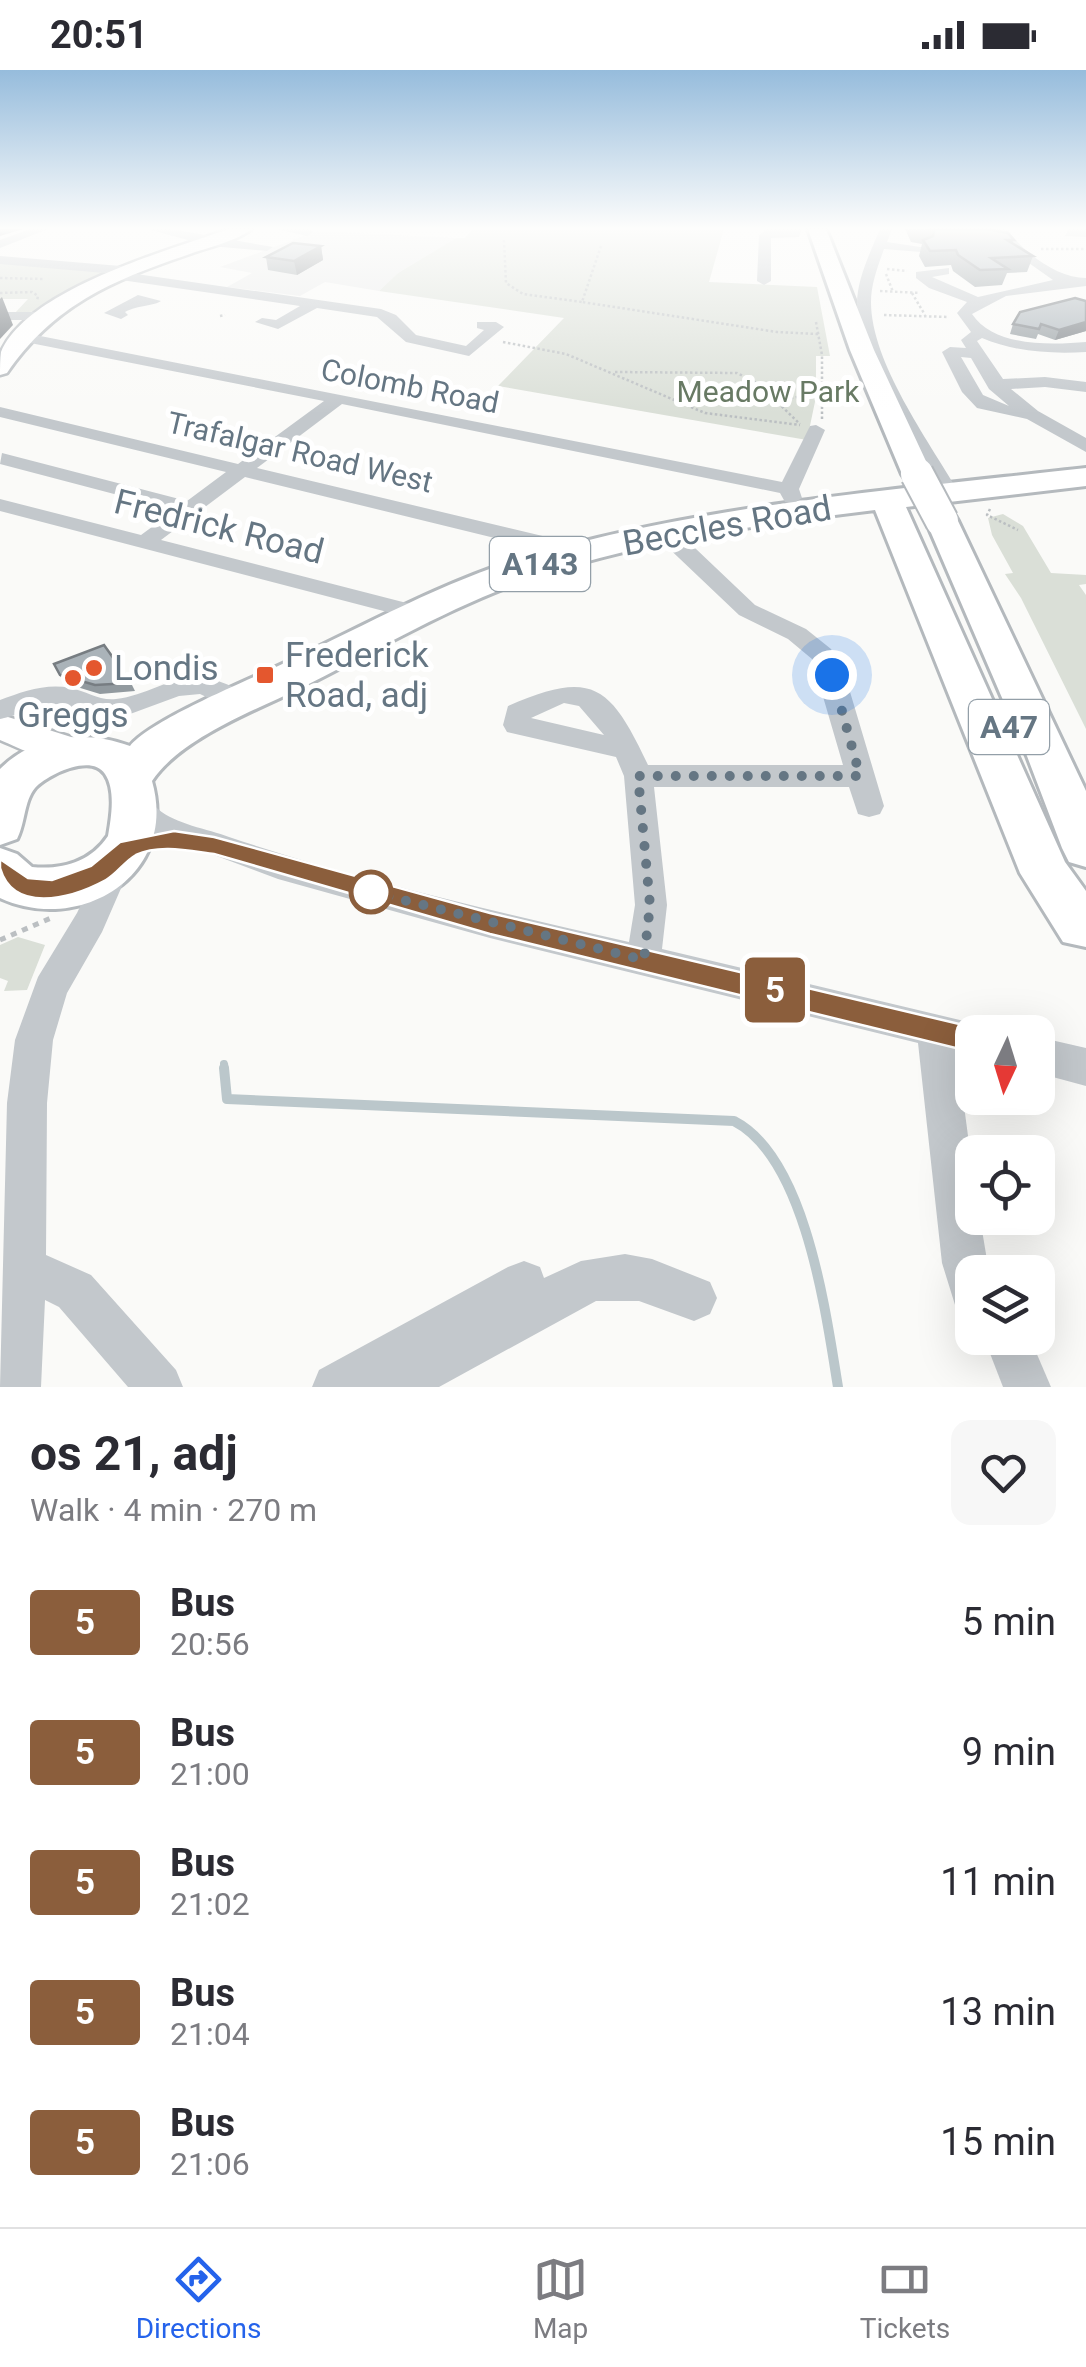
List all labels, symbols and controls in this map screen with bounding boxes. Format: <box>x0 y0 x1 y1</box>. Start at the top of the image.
text: 20:51 <box>50 13 148 57</box>
street label: Colomb Road <box>318 352 502 420</box>
park label: Meadow Park <box>677 374 860 409</box>
street label: Trafalgar Road West <box>164 404 436 500</box>
street label: Fredrick Road <box>110 481 328 573</box>
street label: Beccles Road <box>619 487 835 565</box>
road number: A143 <box>490 537 590 591</box>
place label: Frederick Road, adj <box>285 635 429 716</box>
place label: Londis <box>114 648 218 689</box>
your location <box>807 650 857 700</box>
marker: Londis <box>83 657 105 679</box>
marker: Frederick Road, adj <box>254 664 276 686</box>
marker: Greggs <box>62 667 84 689</box>
place label: Greggs <box>17 695 129 736</box>
road number: A47 <box>969 700 1049 754</box>
unlabelled marker <box>350 871 392 913</box>
line badge: 5 <box>742 958 808 1022</box>
text: 5 <box>765 970 785 1011</box>
north arrow <box>955 1015 1055 1115</box>
map controls <box>955 1015 1055 1355</box>
button: locate <box>955 1135 1055 1235</box>
button: layers <box>955 1255 1055 1355</box>
button: heart <box>951 1420 1056 1525</box>
text: os 21, adj <box>30 1425 238 1482</box>
text: Walk · 4 min · 270 m <box>30 1491 317 1529</box>
text: Bus <box>170 1581 235 1625</box>
text: 5 min <box>962 1600 1056 1644</box>
text: 5 <box>75 1602 95 1643</box>
text: 20:56 <box>170 1625 250 1663</box>
text: Bus <box>170 1711 235 1755</box>
text: 9 min <box>962 1730 1056 1774</box>
text: 5 <box>75 1732 95 1773</box>
text: 21:00 <box>170 1755 250 1793</box>
text: Bus <box>170 1841 235 1885</box>
text: 11 min <box>940 1860 1056 1904</box>
text: 5 <box>75 1862 95 1903</box>
text: 21:02 <box>170 1885 250 1923</box>
text: Bus <box>170 1971 235 2015</box>
text: 13 min <box>940 1990 1056 2034</box>
text: 5 <box>75 1992 95 2033</box>
text: 21:04 <box>170 2015 250 2053</box>
text: Bus <box>170 2101 235 2145</box>
text: 15 min <box>940 2120 1056 2164</box>
text: 5 <box>75 2122 95 2163</box>
text: 21:06 <box>170 2145 250 2183</box>
tab: Directions <box>136 2252 261 2345</box>
tab: Map <box>533 2252 588 2345</box>
tab: Tickets <box>860 2252 950 2345</box>

